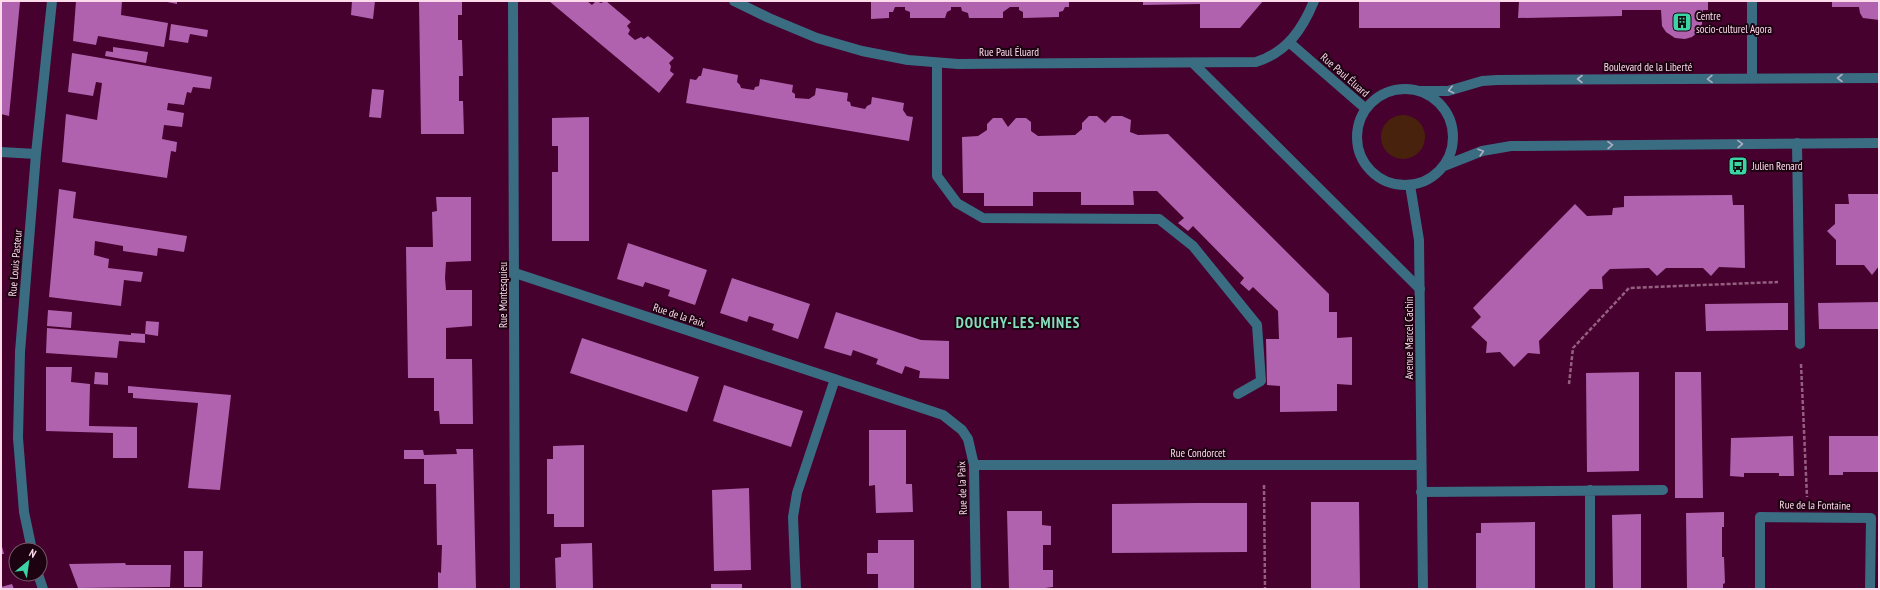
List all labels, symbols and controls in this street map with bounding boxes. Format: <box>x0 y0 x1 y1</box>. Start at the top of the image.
place label: Centre socio-culturel Agora <box>1696 9 1772 36</box>
building icon: Centre socio-culturel Agora <box>1671 11 1693 33</box>
street label: Rue Paul Éluard <box>979 45 1039 59</box>
street label: Rue Paul Éluard <box>1318 50 1372 100</box>
street label: Boulevard de la Liberté <box>1604 60 1693 74</box>
one-way arrow <box>1837 74 1843 82</box>
one-way arrow <box>1577 75 1583 83</box>
one-way arrow <box>1707 75 1713 83</box>
one-way arrow <box>1448 85 1455 93</box>
one-way arrow <box>1737 140 1743 148</box>
one-way arrow <box>1607 141 1613 149</box>
one-way arrow <box>1477 148 1484 157</box>
bus stop icon: Julien Renard <box>1727 155 1749 177</box>
place label: Julien Renard <box>1751 159 1803 173</box>
street label: Rue Louis Pasteur <box>5 229 25 297</box>
street label: Rue Montesquieu <box>496 262 510 328</box>
street label: Avenue Marcel Cachin <box>1402 296 1416 380</box>
street label: Rue de la Paix <box>651 300 707 330</box>
district label: DOUCHY-LES-MINES <box>956 313 1080 332</box>
street label: Rue Condorcet <box>1170 446 1226 460</box>
street label: Rue de la Paix <box>954 460 970 515</box>
street label: Rue de la Fontaine <box>1779 497 1851 513</box>
north arrow <box>8 542 48 582</box>
text: N <box>27 546 39 561</box>

